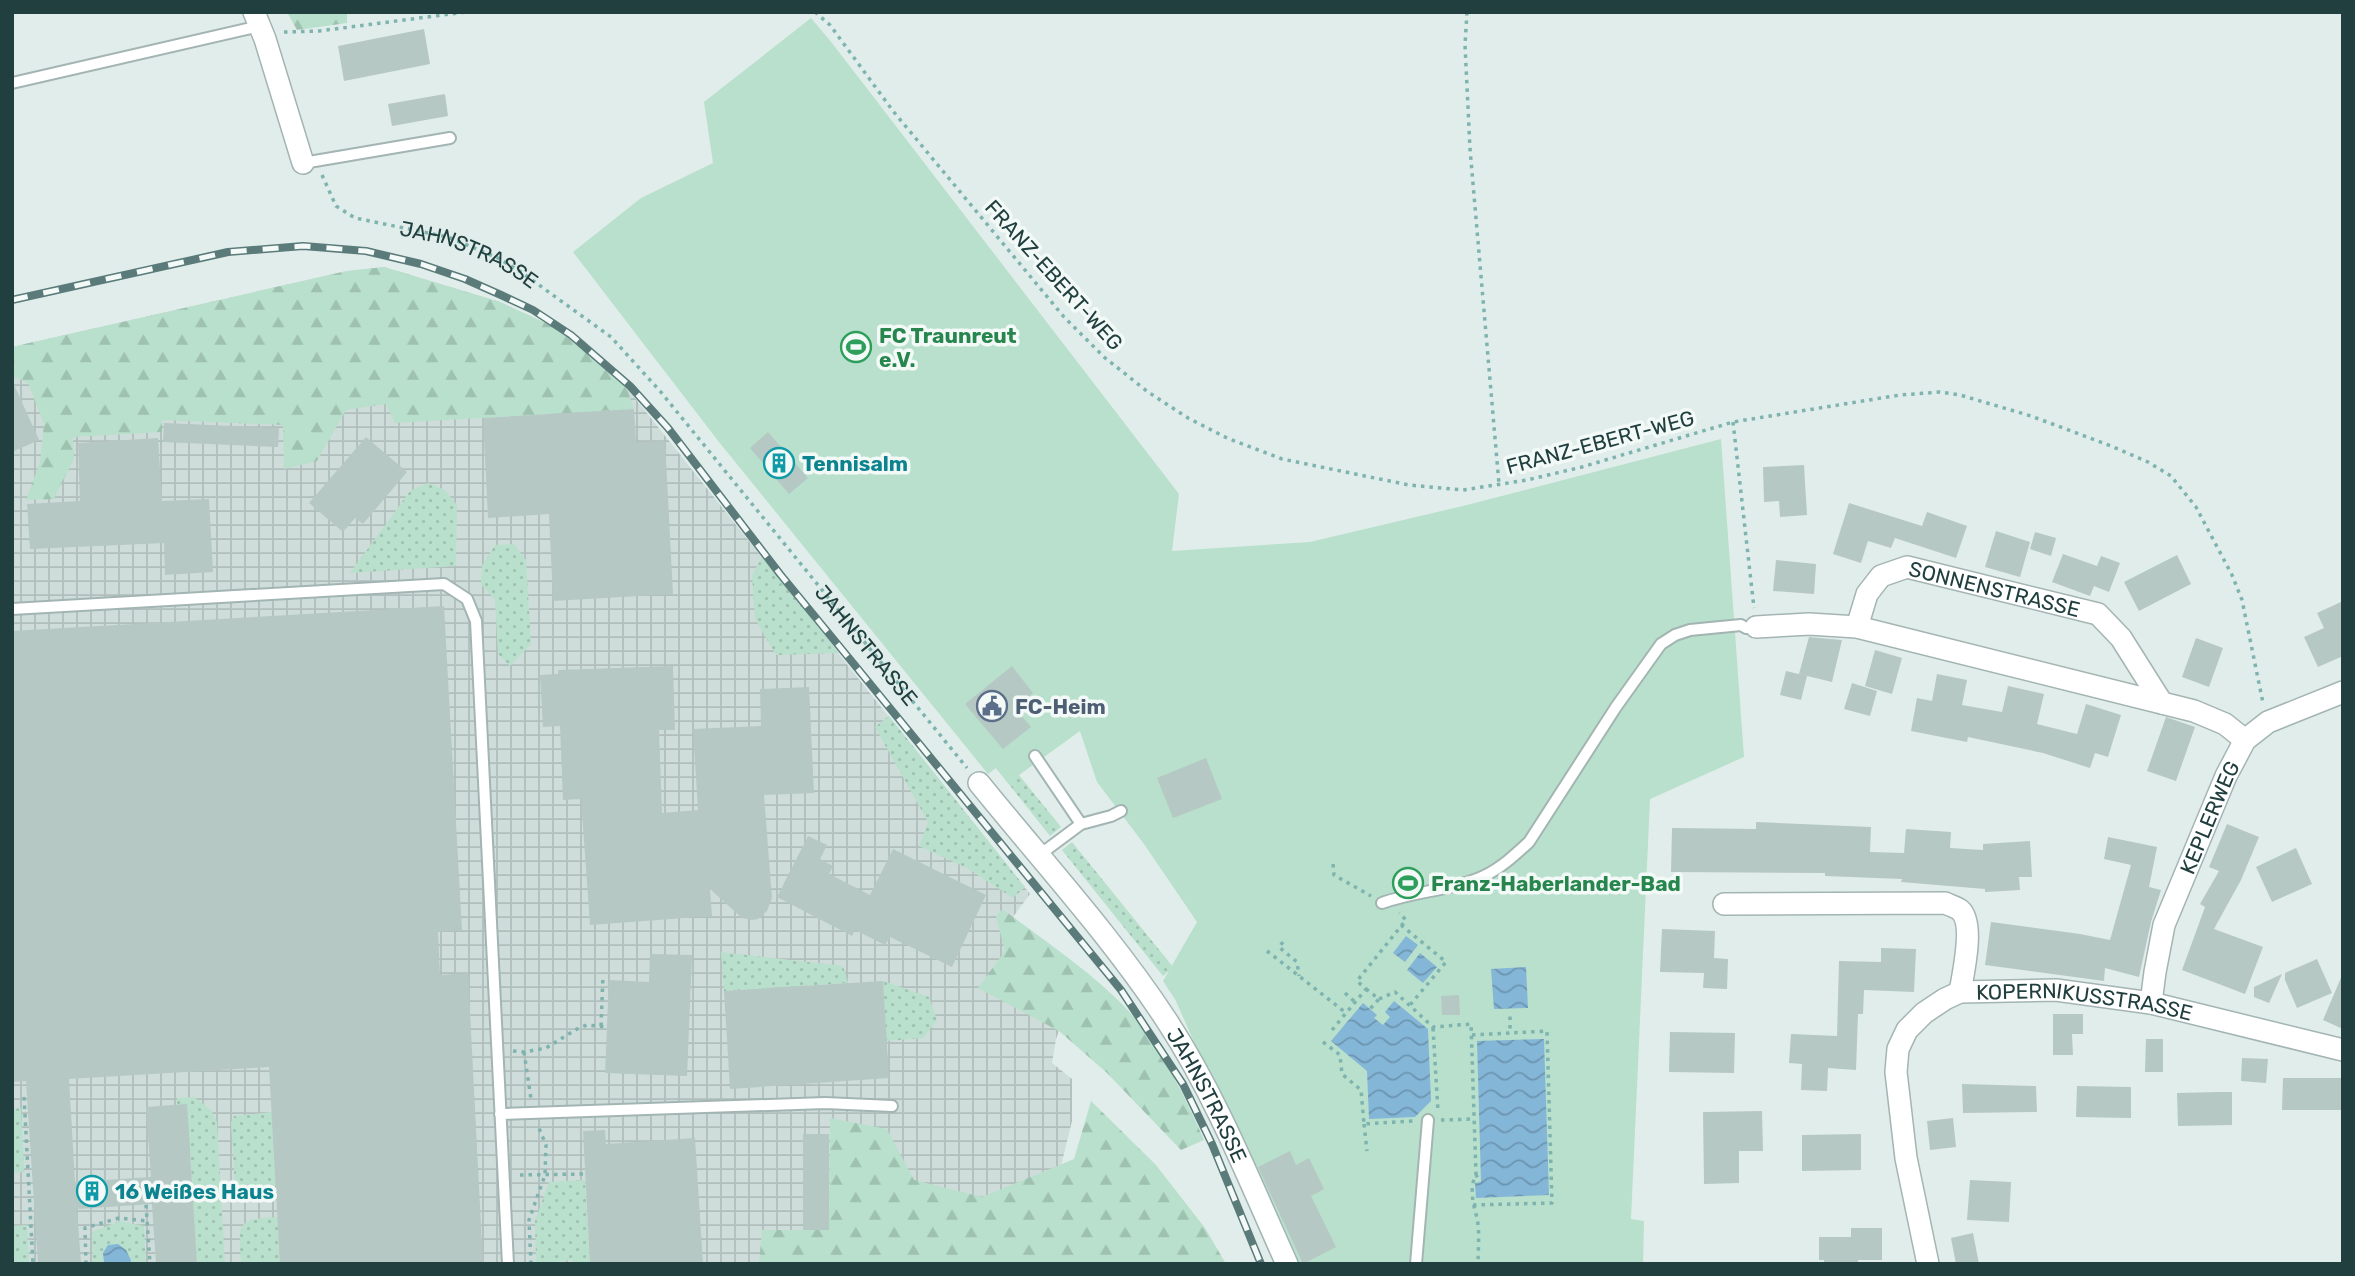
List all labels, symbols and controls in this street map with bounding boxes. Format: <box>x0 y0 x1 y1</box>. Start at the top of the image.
street label: FRANZ-EBERT-WEG <box>980 195 1128 355</box>
street label: JAHNSTRASSE <box>398 215 543 293</box>
place label: FC Traunreut e.V. <box>879 323 1017 372</box>
sports icon: FC Traunreut e.V. <box>839 330 873 364</box>
street label: FRANZ-EBERT-WEG <box>1503 405 1697 479</box>
building icon: Tennisalm <box>762 446 796 480</box>
place label: Tennisalm <box>802 451 908 476</box>
street label: SONNENSTRASSE <box>1906 555 2083 622</box>
street label: JAHNSTRASSE <box>810 580 923 710</box>
public building icon: FC-Heim <box>975 689 1009 723</box>
place label: FC-Heim <box>1015 694 1106 719</box>
street label: KEPLERWEG <box>2174 756 2244 878</box>
sports icon: Franz-Haberlander-Bad <box>1391 866 1425 900</box>
place label: Franz-Haberlander-Bad <box>1431 871 1681 896</box>
street label: KOPERNIKUSSTRASSE <box>1976 977 2195 1025</box>
street label: JAHNSTRASSE <box>1162 1023 1253 1166</box>
building icon: 16 Weißes Haus <box>75 1174 109 1208</box>
place label: 16 Weißes Haus <box>115 1179 274 1204</box>

